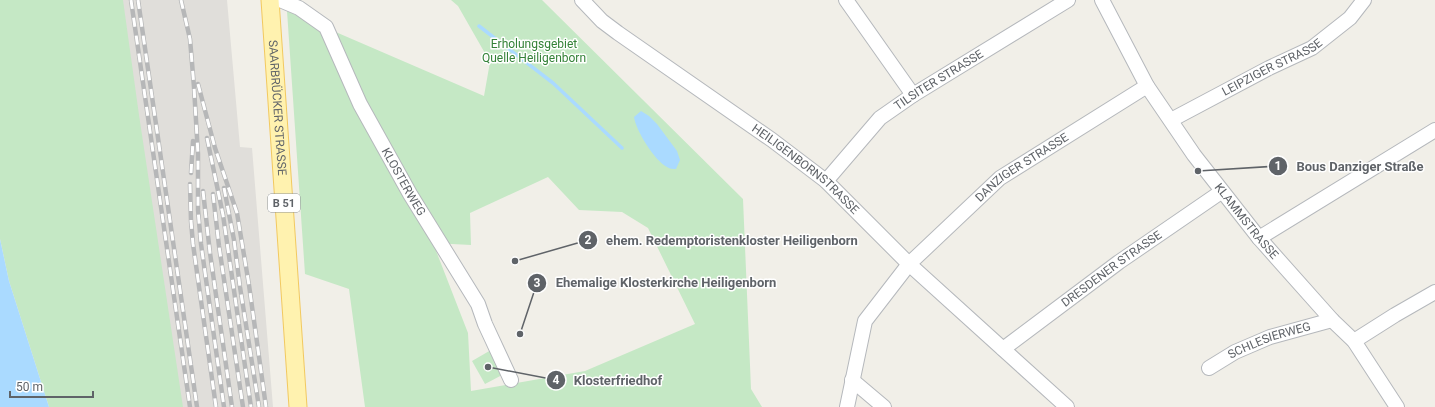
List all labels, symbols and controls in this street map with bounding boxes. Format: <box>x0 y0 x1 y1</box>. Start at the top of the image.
street label: LEIPZIGER STRASSE <box>1220 36 1325 99</box>
park label: Erholungsgebiet Quelle Heiligenborn <box>482 37 586 65</box>
street label: SAARBRÜCKER STRASSE <box>266 39 289 176</box>
street label: TILSITER STRASSE <box>892 47 986 113</box>
street label: HEILIGENBORNSTRASSE <box>749 121 862 217</box>
street label: DANZIGER STRASSE <box>972 130 1071 205</box>
street label: KLOSTERWEG <box>379 145 429 218</box>
callout: Bous Danziger Straße <box>1268 154 1431 179</box>
text: 1 <box>1275 159 1281 173</box>
text: Bous Danziger Straße <box>1296 159 1424 174</box>
street label: KLAMMSTRASSE <box>1212 180 1281 262</box>
road number: B 51 <box>268 194 300 212</box>
callout: ehem. Redemptoristenkloster Heiligenborn <box>578 228 866 253</box>
street label: DRESDENER STRASSE <box>1059 228 1164 310</box>
text: 2 <box>585 233 592 247</box>
text: ehem. Redemptoristenkloster Heiligenborn <box>606 233 858 248</box>
callout: Ehemalige Klosterkirche Heiligenborn <box>527 270 784 295</box>
text: Ehemalige Klosterkirche Heiligenborn <box>556 275 776 290</box>
text: 3 <box>534 276 541 290</box>
street label: SCHLESIERWEG <box>1225 319 1312 362</box>
callout: Klosterfriedhof <box>546 368 671 393</box>
scale bar <box>10 373 93 399</box>
text: 4 <box>553 373 560 387</box>
text: Klosterfriedhof <box>574 373 663 388</box>
text: 50 m <box>16 380 43 394</box>

